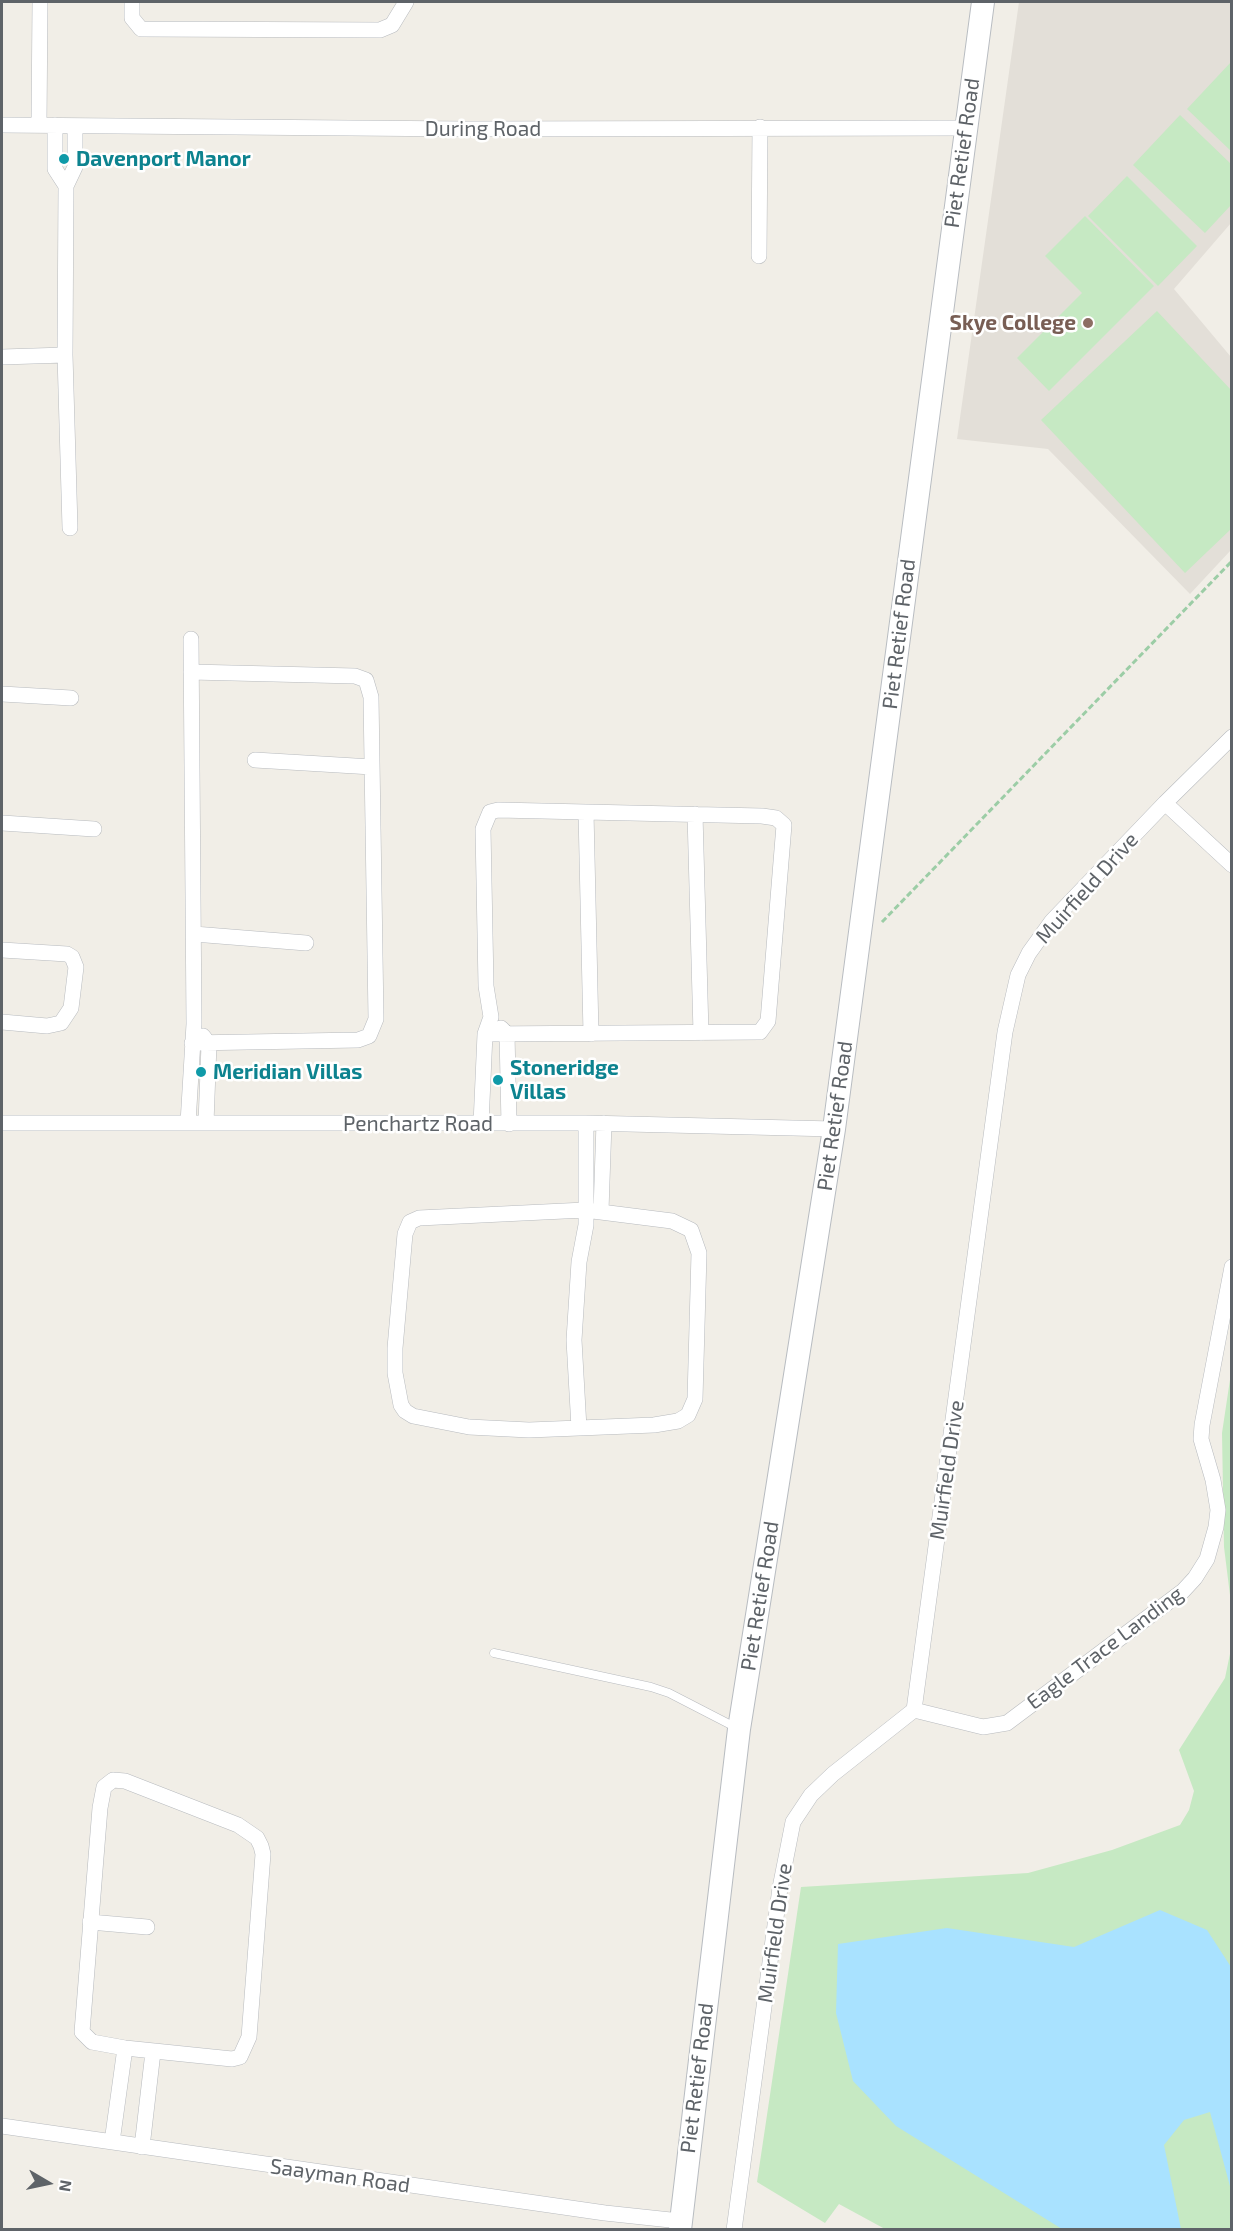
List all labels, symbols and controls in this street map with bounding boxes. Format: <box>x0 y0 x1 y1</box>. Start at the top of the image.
street label: Piet Retief Road <box>939 76 985 230</box>
street label: During Road <box>425 116 541 142</box>
place label: Davenport Manor <box>76 146 251 172</box>
marker: Davenport Manor <box>57 152 71 166</box>
place label: Skye College <box>950 310 1076 336</box>
marker: Skye College <box>1081 316 1095 330</box>
street label: Piet Retief Road <box>877 557 921 711</box>
street label: Muirfield Drive <box>1031 827 1143 949</box>
street label: Piet Retief Road <box>812 1039 858 1193</box>
place label: Stoneridge Villas <box>510 1055 619 1105</box>
place label: Meridian Villas <box>213 1059 362 1085</box>
marker: Meridian Villas <box>194 1065 208 1079</box>
marker: Stoneridge Villas <box>491 1073 505 1087</box>
street label: Penchartz Road <box>343 1111 493 1137</box>
street label: Muirfield Drive <box>925 1399 969 1541</box>
street label: Piet Retief Road <box>736 1519 784 1673</box>
street label: Eagle Trace Landing <box>1022 1581 1188 1715</box>
street label: Muirfield Drive <box>753 1862 797 2004</box>
street label: Piet Retief Road <box>675 2001 719 2155</box>
north arrow <box>18 2153 78 2213</box>
street label: Saayman Road <box>268 2154 412 2198</box>
text: N <box>56 2179 77 2193</box>

